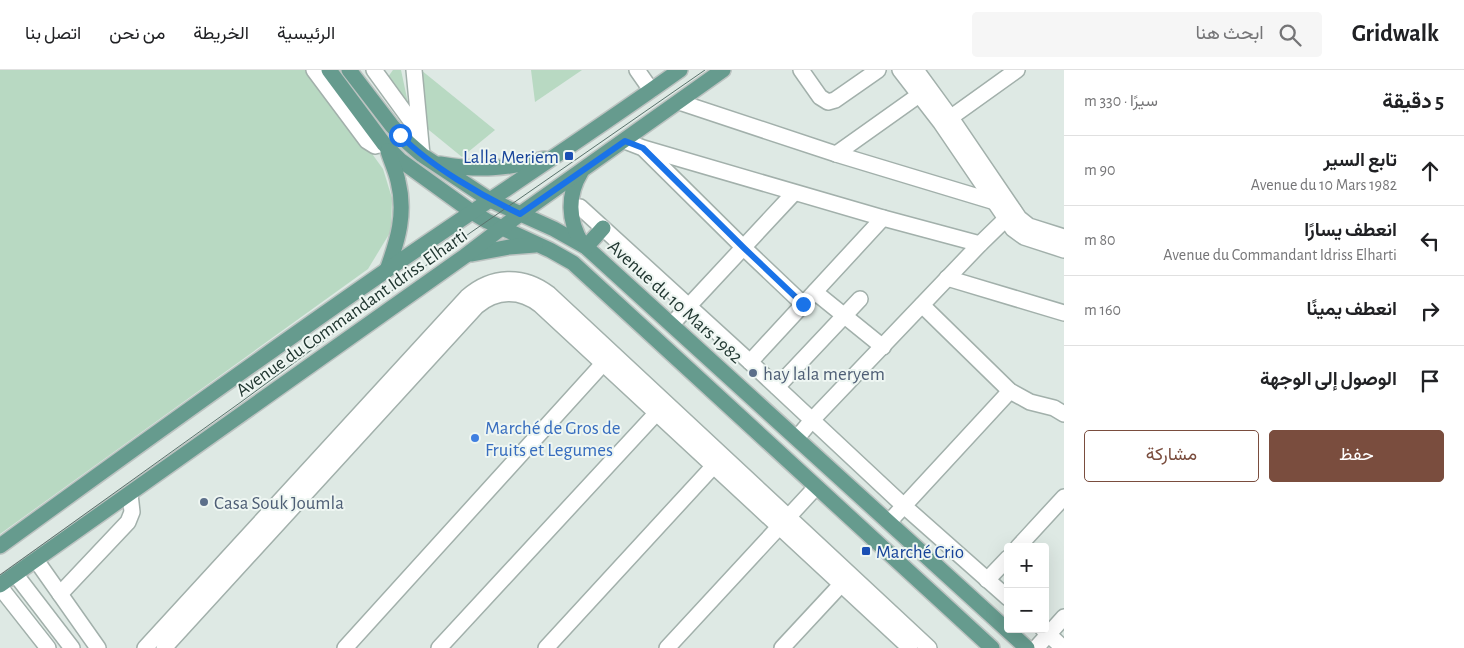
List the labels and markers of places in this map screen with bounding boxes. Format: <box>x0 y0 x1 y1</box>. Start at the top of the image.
place label: Lalla Meriem <box>463 148 559 167</box>
marker: Lalla Meriem <box>563 150 575 162</box>
place label: hay lala meryem <box>763 365 885 384</box>
marker: hay lala meryem <box>747 367 759 379</box>
place label: Marché de Gros de Fruits et Legumes <box>485 419 621 460</box>
marker: Marché de Gros de Fruits et Legumes <box>469 432 481 444</box>
place label: Casa Souk Joumla <box>214 494 344 513</box>
marker: Casa Souk Joumla <box>198 496 210 508</box>
place label: Marché Crio <box>876 543 964 562</box>
marker: Marché Crio <box>860 545 872 557</box>

